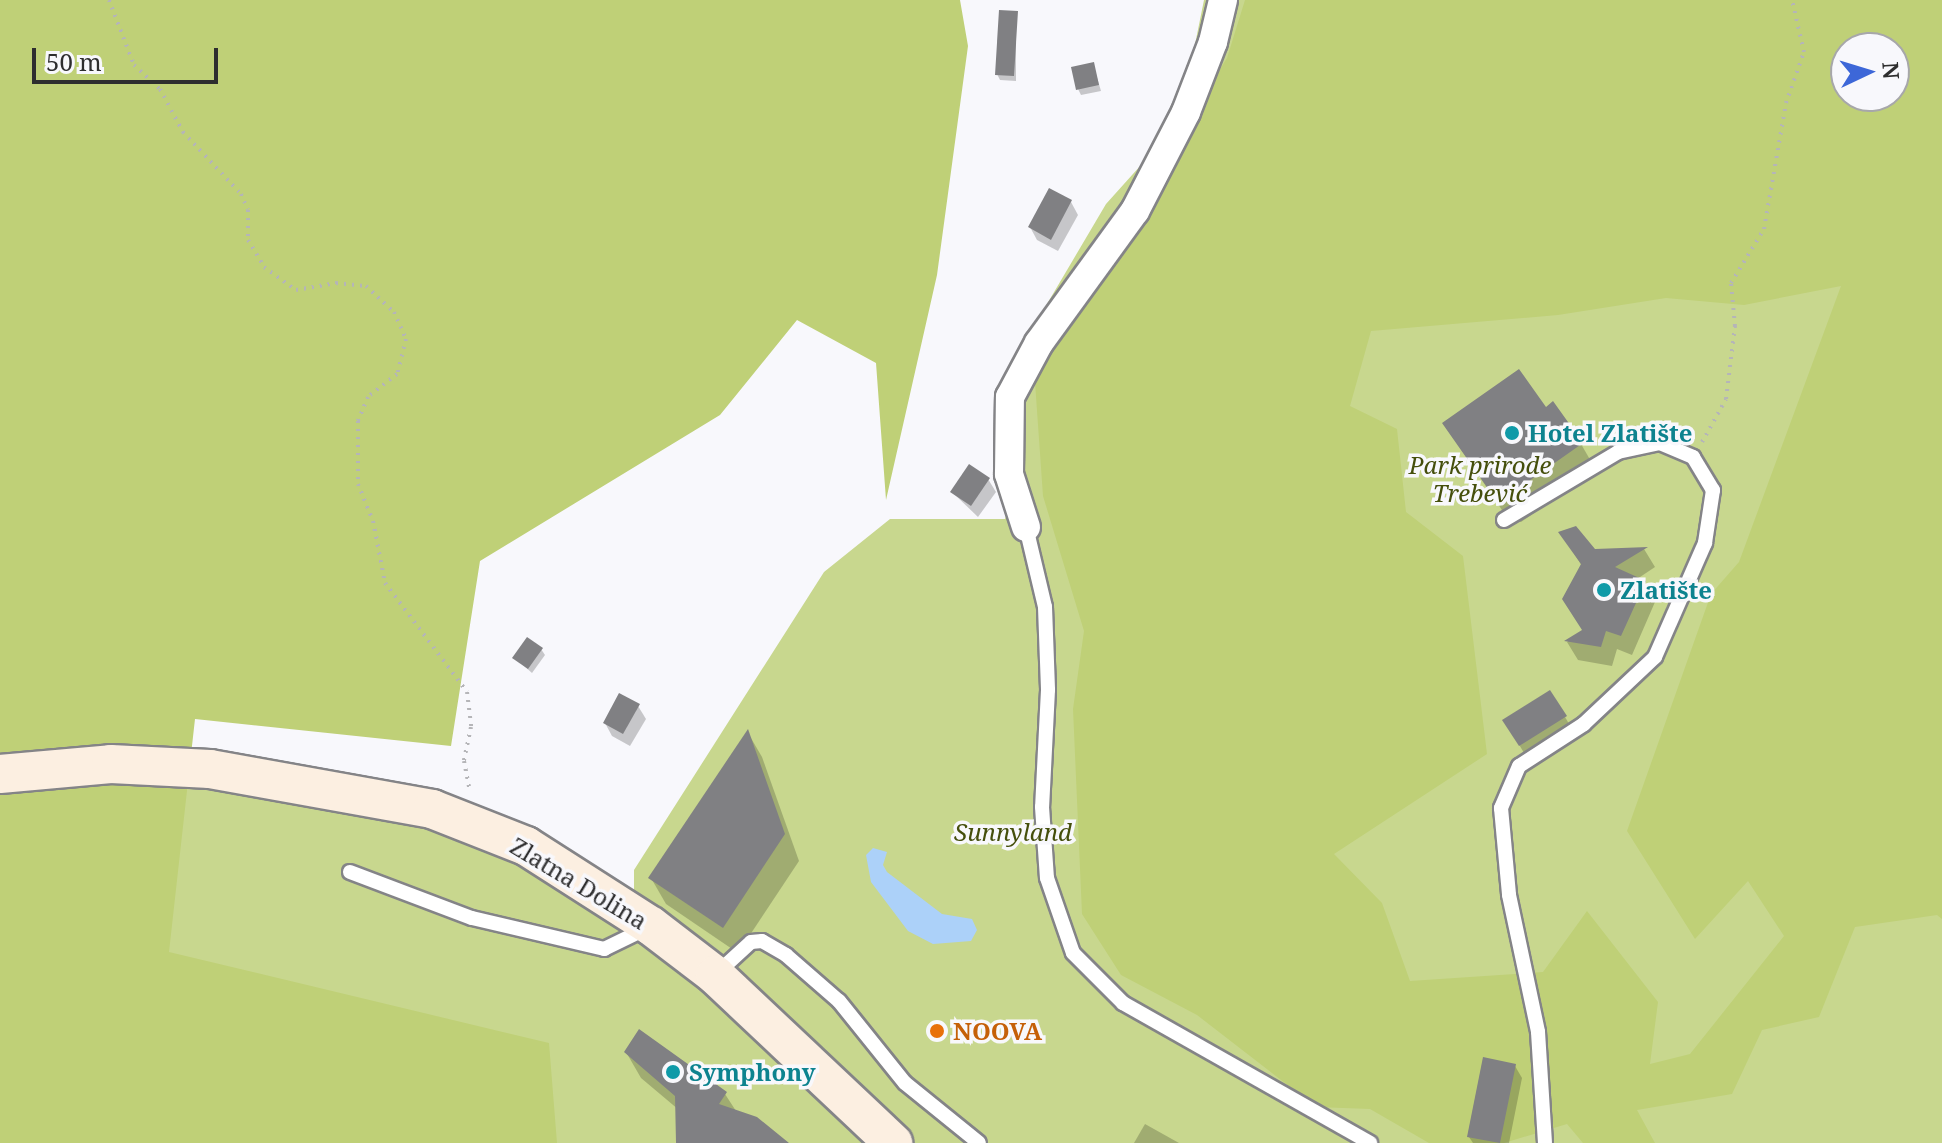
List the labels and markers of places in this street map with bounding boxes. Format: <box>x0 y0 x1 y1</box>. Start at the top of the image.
place label: Hotel Zlatište <box>1528 419 1693 447</box>
marker: Hotel Zlatište <box>1503 424 1521 442</box>
place label: Zlatište <box>1620 576 1712 604</box>
marker: Zlatište <box>1595 581 1613 599</box>
place label: NOOVA <box>953 1017 1042 1045</box>
marker: NOOVA <box>928 1022 946 1040</box>
place label: Symphony <box>689 1058 816 1086</box>
marker: Symphony <box>664 1063 682 1081</box>

